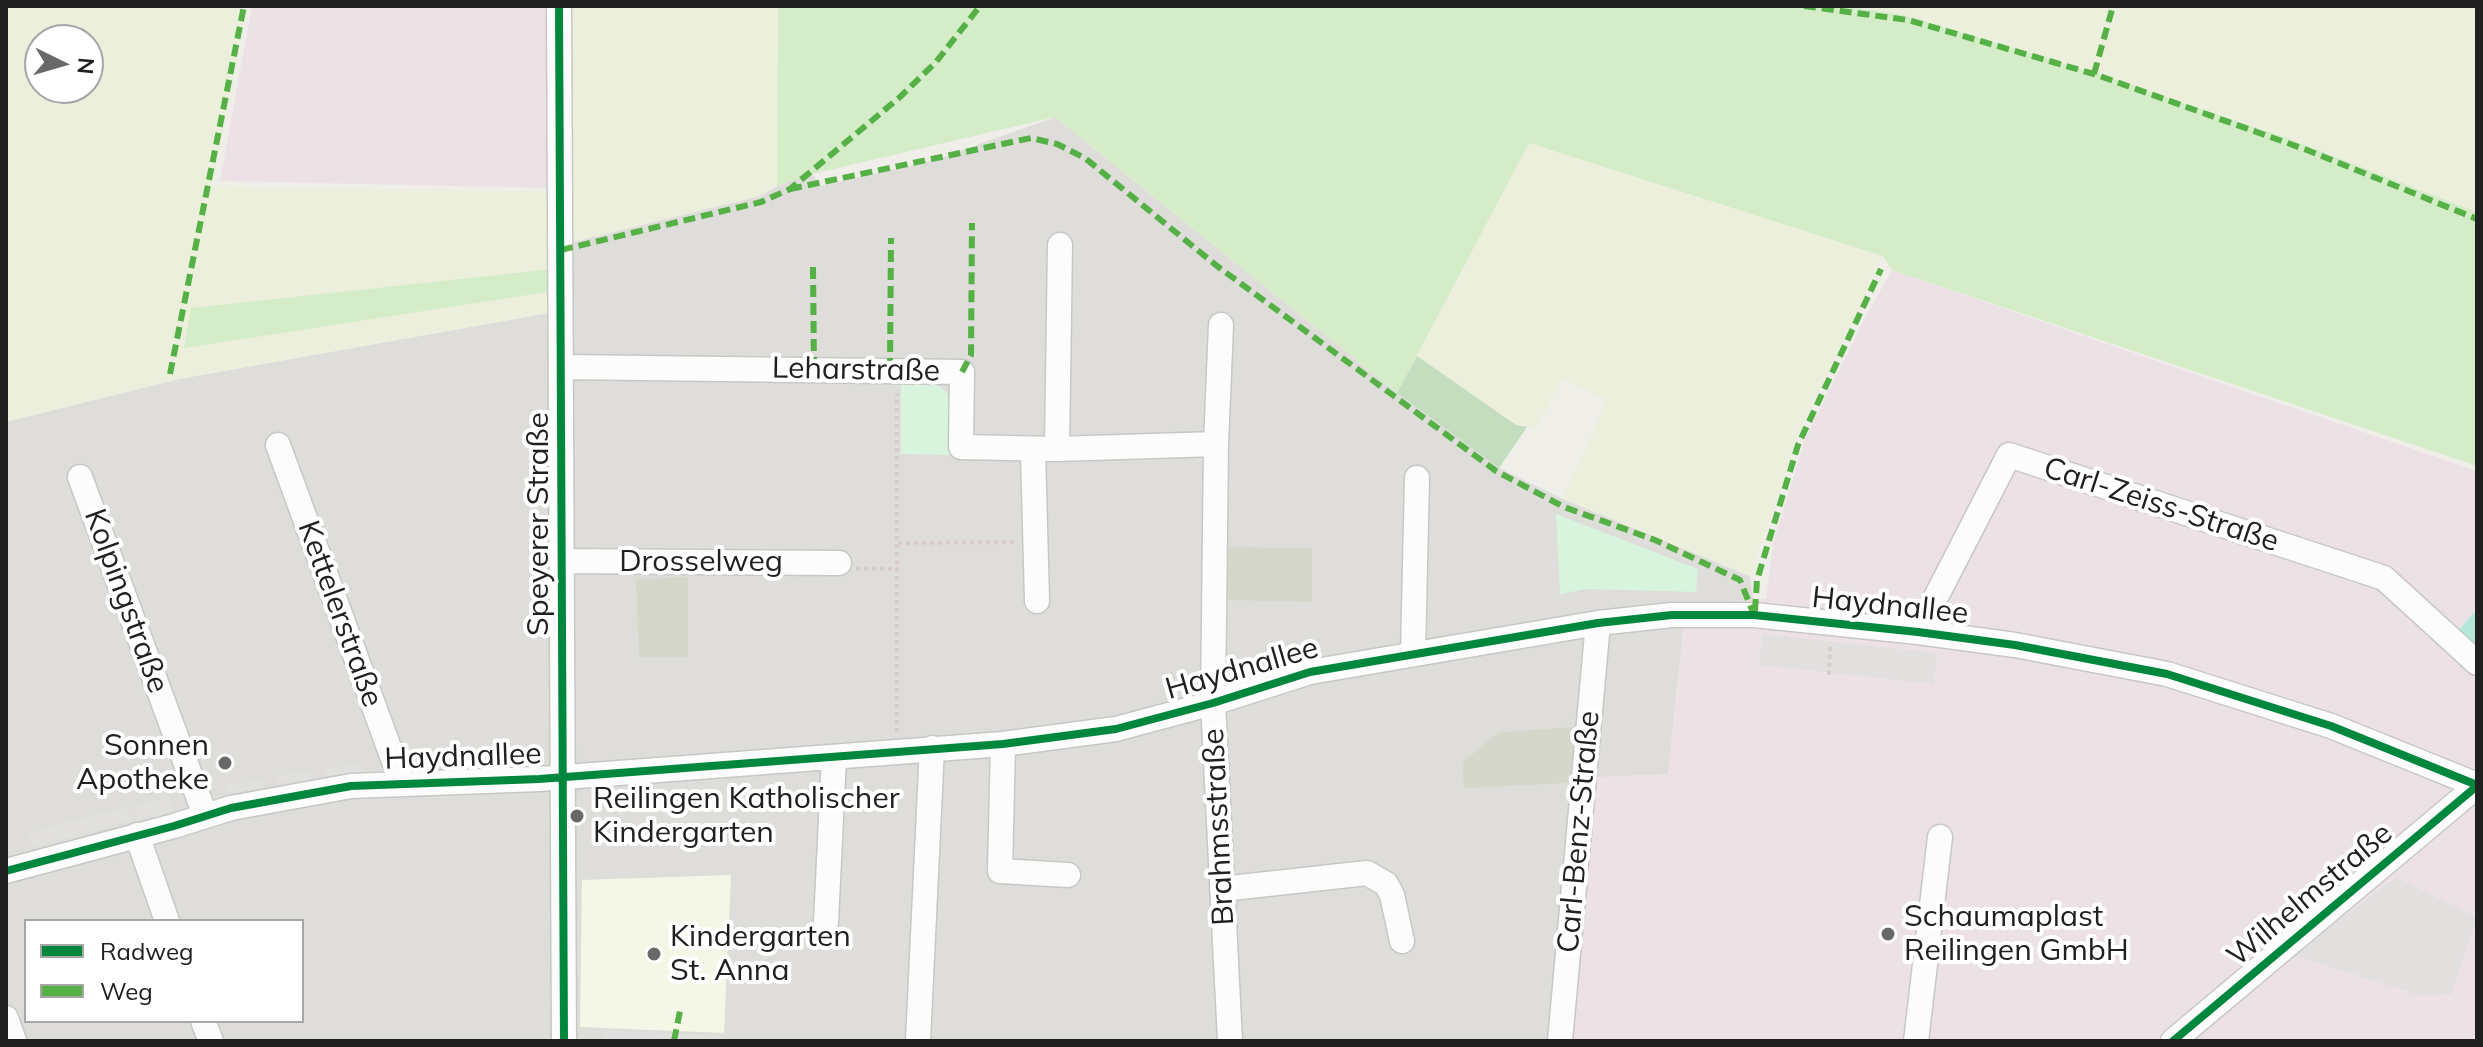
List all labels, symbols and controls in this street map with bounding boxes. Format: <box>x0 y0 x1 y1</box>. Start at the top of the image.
north arrow <box>24 24 104 104</box>
text: N <box>71 56 101 75</box>
street label: Leharstraße <box>772 351 940 389</box>
street label: Speyerer Straße <box>521 412 557 636</box>
street label: Carl-Zeiss-Straße <box>2039 450 2283 560</box>
street label: Kolpingstraße <box>76 504 176 698</box>
street label: Kettelerstraße <box>290 516 390 712</box>
street label: Drosselweg <box>619 544 783 580</box>
street label: Haydnallee <box>1810 580 1970 632</box>
street label: Haydnallee <box>1162 630 1322 708</box>
street label: Carl-Benz-Straße <box>1550 709 1608 955</box>
place label: Sonnen Apotheke <box>76 728 209 798</box>
street label: Brahmsstraße <box>1196 728 1242 926</box>
street label: Haydnallee <box>384 736 542 778</box>
marker: Sonnen Apotheke <box>216 754 234 772</box>
place label: Reilingen Katholischer Kindergarten <box>593 781 900 852</box>
marker: Reilingen Katholischer Kindergarten <box>568 807 586 825</box>
street label: Wilhelmstraße <box>2220 816 2400 974</box>
place label: Schaumaplast Reilingen GmbH <box>1904 899 2129 970</box>
legend <box>24 919 304 1023</box>
place label: Kindergarten St. Anna <box>670 919 851 990</box>
marker: Schaumaplast Reilingen GmbH <box>1879 925 1897 943</box>
text: Radweg <box>100 936 194 966</box>
marker: Kindergarten St. Anna <box>645 945 663 963</box>
text: Weg <box>100 976 153 1006</box>

